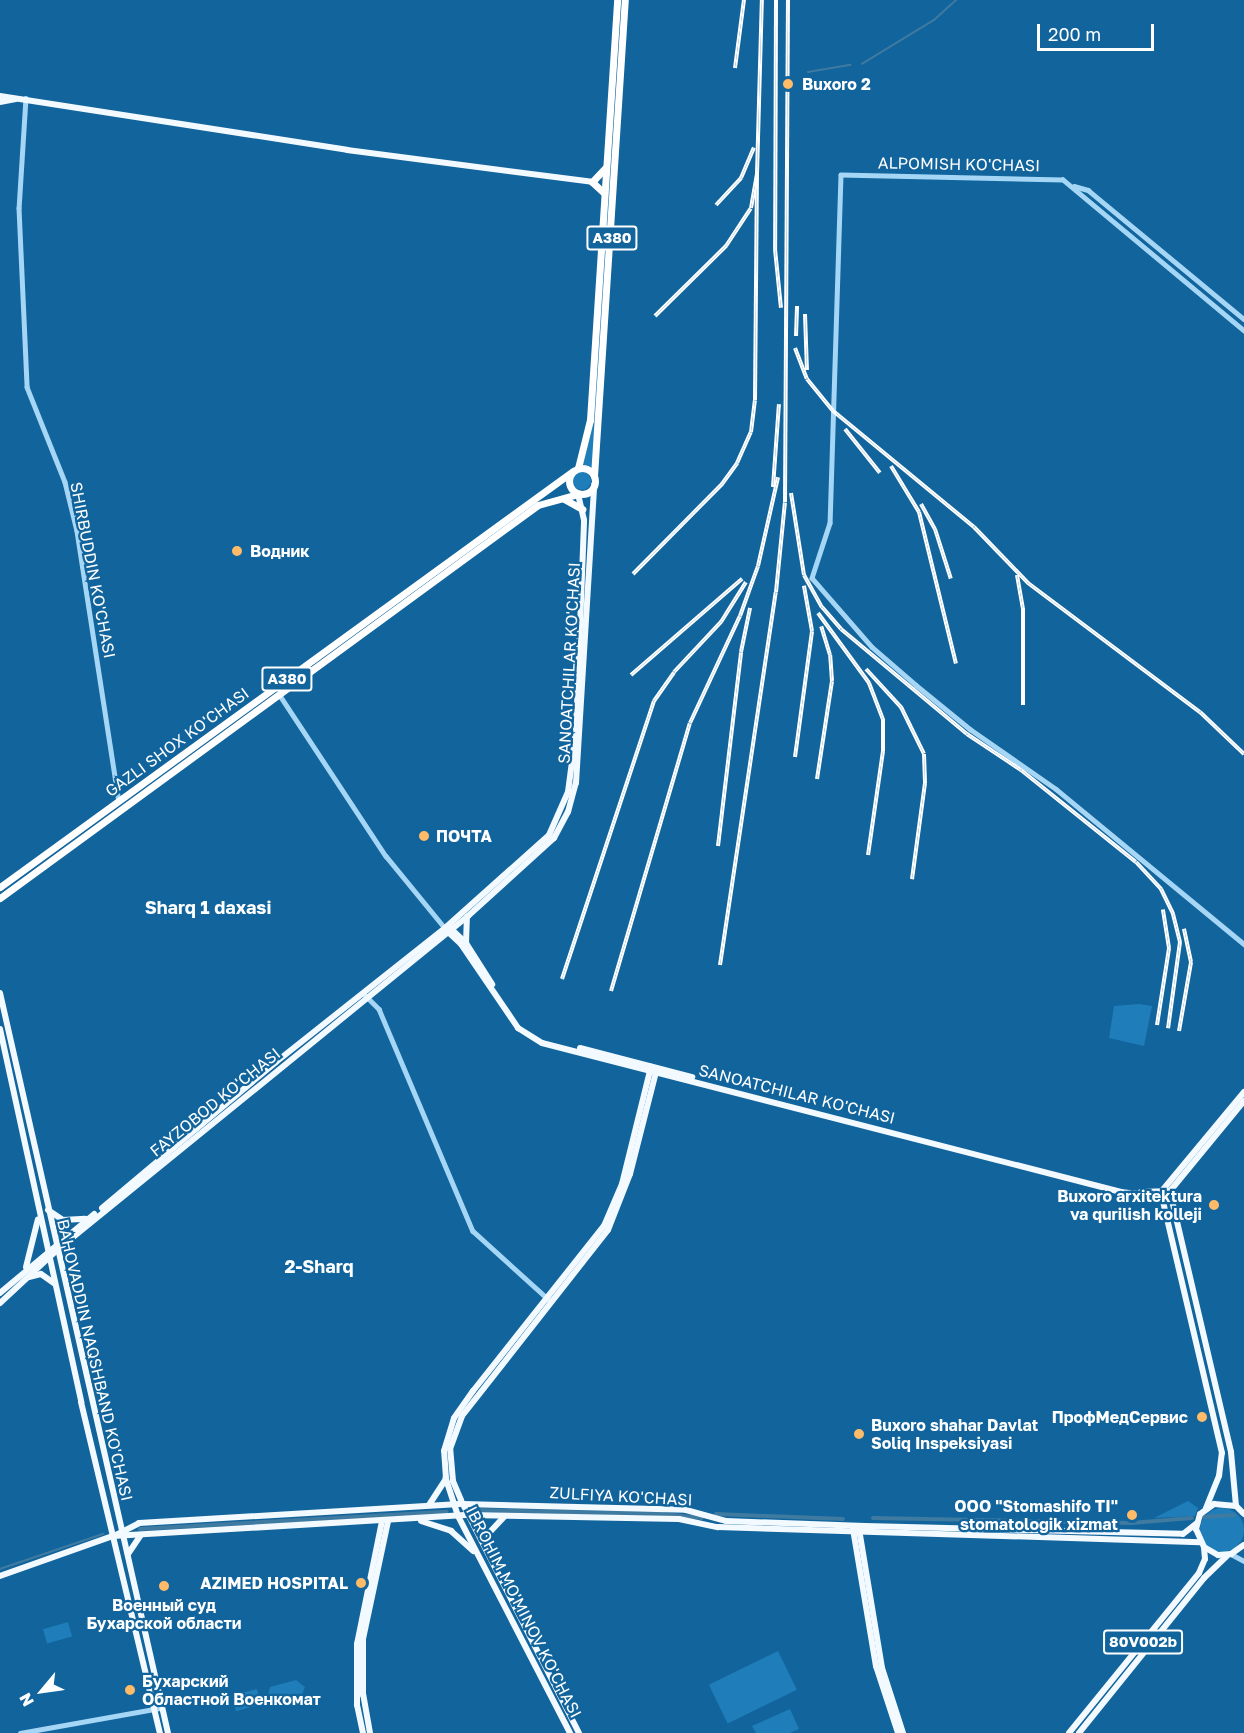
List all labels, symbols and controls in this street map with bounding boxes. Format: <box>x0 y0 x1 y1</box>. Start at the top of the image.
scale bar <box>1040 12 1157 50</box>
text: 200 m <box>1048 23 1101 45</box>
place label: Buxoro 2 <box>802 74 871 94</box>
marker: Buxoro 2 <box>779 75 797 93</box>
street label: ALPOMISH KO'CHASI <box>878 153 1040 175</box>
road number: A380 <box>585 226 639 250</box>
street label: SHIRBUDDIN KO'CHASI <box>66 480 120 660</box>
place label: Водник <box>250 541 310 561</box>
marker: Водник <box>228 542 246 560</box>
street label: SANOATCHILAR KO'CHASI <box>554 562 584 764</box>
road number: A380 <box>260 667 314 691</box>
street label: GAZLI SHOX KO'CHASI <box>101 683 253 801</box>
place label: ПОЧТА <box>436 826 492 846</box>
marker: ПОЧТА <box>417 829 431 843</box>
district label: Sharq 1 daxasi <box>145 896 271 918</box>
street label: FAYZOBOD KO'CHASI <box>146 1044 284 1160</box>
street label: SANOATCHILAR KO'CHASI <box>697 1060 897 1128</box>
place label: Buxoro arxitektura va qurilish kolleji <box>1057 1186 1202 1224</box>
marker: Buxoro arxitektura va qurilish kolleji <box>1207 1198 1221 1212</box>
street label: BAHOVADDIN NAQSHBAND KO'CHASI <box>53 1217 137 1503</box>
district label: 2-Sharq <box>284 1255 354 1277</box>
place label: ПрофМедСервис <box>1052 1407 1188 1427</box>
marker: ПрофМедСервис <box>1193 1408 1211 1426</box>
place label: Buxoro shahar Davlat Soliq Inspeksiyasi <box>871 1415 1038 1453</box>
marker: Buxoro shahar Davlat Soliq Inspeksiyasi <box>852 1427 866 1441</box>
street label: ZULFIYA KO'CHASI <box>549 1483 693 1509</box>
place label: OOO "Stomashifo TI" stomatologik xizmat <box>954 1496 1118 1534</box>
street label: IBROHIM MO'MINOV KO'CHASI <box>462 1503 586 1721</box>
marker: OOO "Stomashifo TI" stomatologik xizmat <box>1123 1506 1141 1524</box>
place label: AZIMED HOSPITAL <box>200 1573 348 1593</box>
marker: AZIMED HOSPITAL <box>352 1574 370 1592</box>
marker: Военный суд Бухарской области <box>157 1579 171 1593</box>
place label: Военный суд Бухарской области <box>86 1595 242 1633</box>
road number: 80V002b <box>1102 1630 1184 1654</box>
north arrow <box>12 1661 72 1721</box>
place label: Бухарский Областной Военкомат <box>142 1671 321 1709</box>
marker: Бухарский Областной Военкомат <box>123 1683 137 1697</box>
text: N <box>15 1690 38 1710</box>

